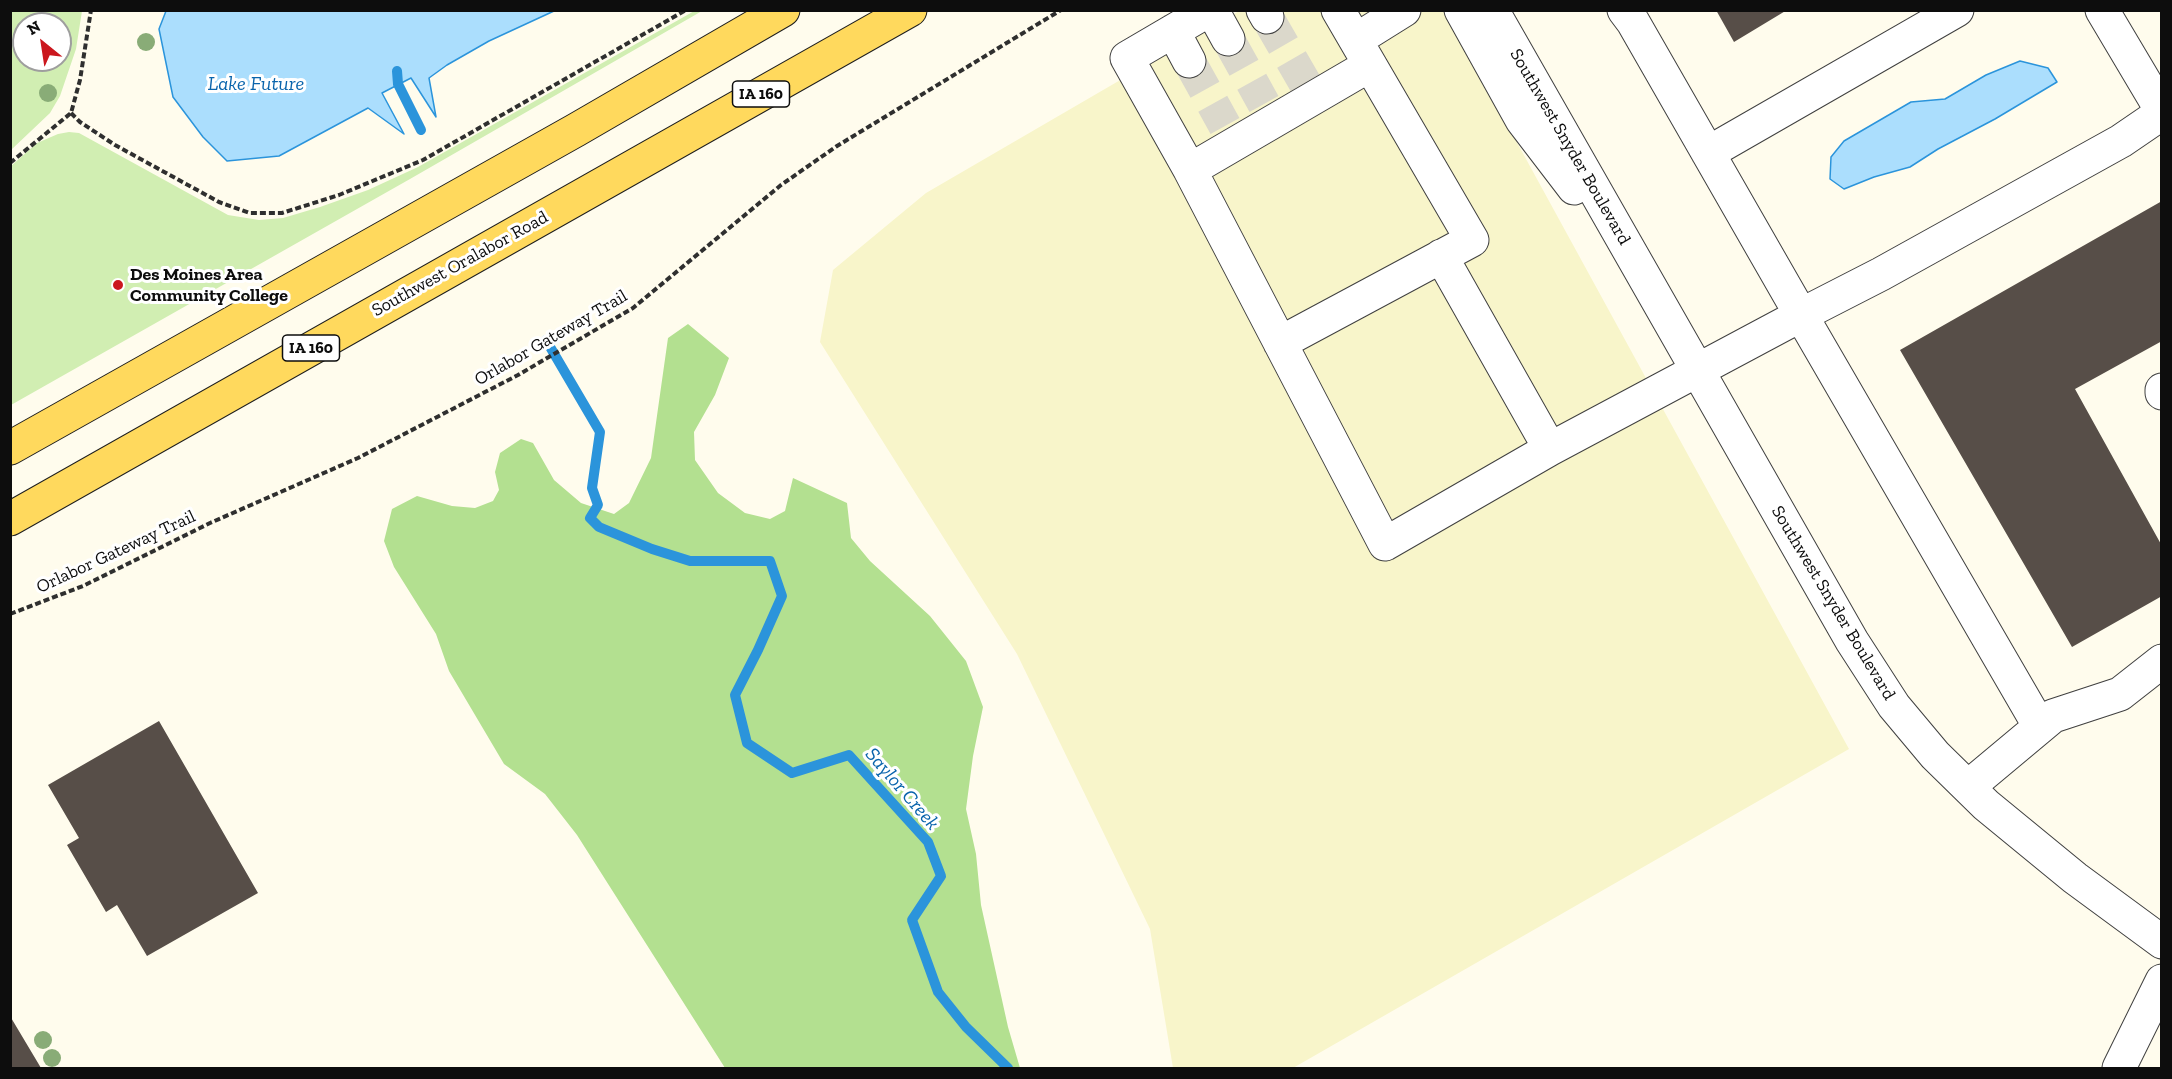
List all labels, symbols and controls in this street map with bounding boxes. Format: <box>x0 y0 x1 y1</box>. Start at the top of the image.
north arrow <box>12 12 72 72</box>
text: N <box>24 16 44 39</box>
street label: Southwest Snyder Boulevard <box>1505 45 1635 249</box>
water label: Lake Future <box>208 72 304 96</box>
road number: IA 160 <box>732 81 789 107</box>
street label: Southwest Oralabor Road <box>368 207 552 321</box>
place label: Des Moines Area Community College <box>130 264 288 306</box>
marker: Des Moines Area Community College <box>111 278 125 292</box>
street label: Orlabor Gateway Trail <box>471 285 631 391</box>
road number: IA 160 <box>282 335 340 361</box>
street label: Southwest Snyder Boulevard <box>1766 502 1900 704</box>
street label: Orlabor Gateway Trail <box>33 506 199 598</box>
water label: Saylor Creek <box>860 743 944 835</box>

